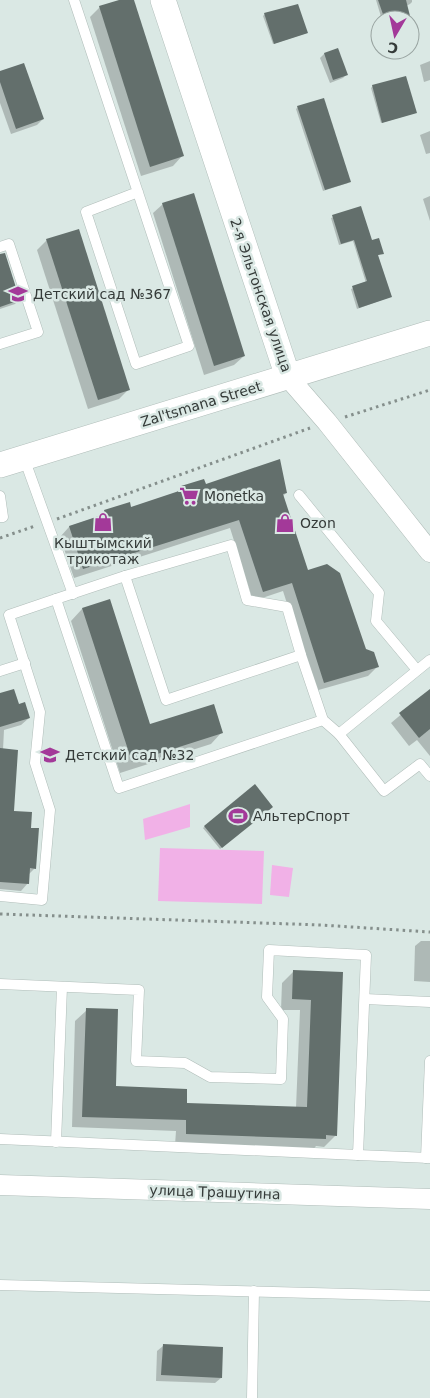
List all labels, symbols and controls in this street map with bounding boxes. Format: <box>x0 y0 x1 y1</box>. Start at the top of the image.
north arrow <box>370 10 420 60</box>
text: С <box>387 39 399 57</box>
street label: 2-я Эльтонская улица <box>227 216 295 374</box>
school or university icon: Детский сад №367 <box>7 283 29 305</box>
place label: Детский сад №367 <box>33 286 171 302</box>
street label: Zal'tsmana Street <box>139 378 264 430</box>
supermarket icon: Monetka <box>178 485 200 507</box>
place label: Monetka <box>204 488 264 504</box>
shop icon: Кыштымский трикотаж <box>92 511 114 533</box>
shop icon: Ozon <box>274 512 296 534</box>
place label: Ozon <box>300 515 336 531</box>
place label: Кыштымский трикотаж <box>54 535 152 567</box>
school or university icon: Детский сад №32 <box>39 744 61 766</box>
place label: Детский сад №32 <box>65 747 194 763</box>
sports icon: АльтерСпорт <box>227 805 249 827</box>
place label: АльтерСпорт <box>253 808 350 824</box>
street label: улица Трашутина <box>149 1182 281 1202</box>

